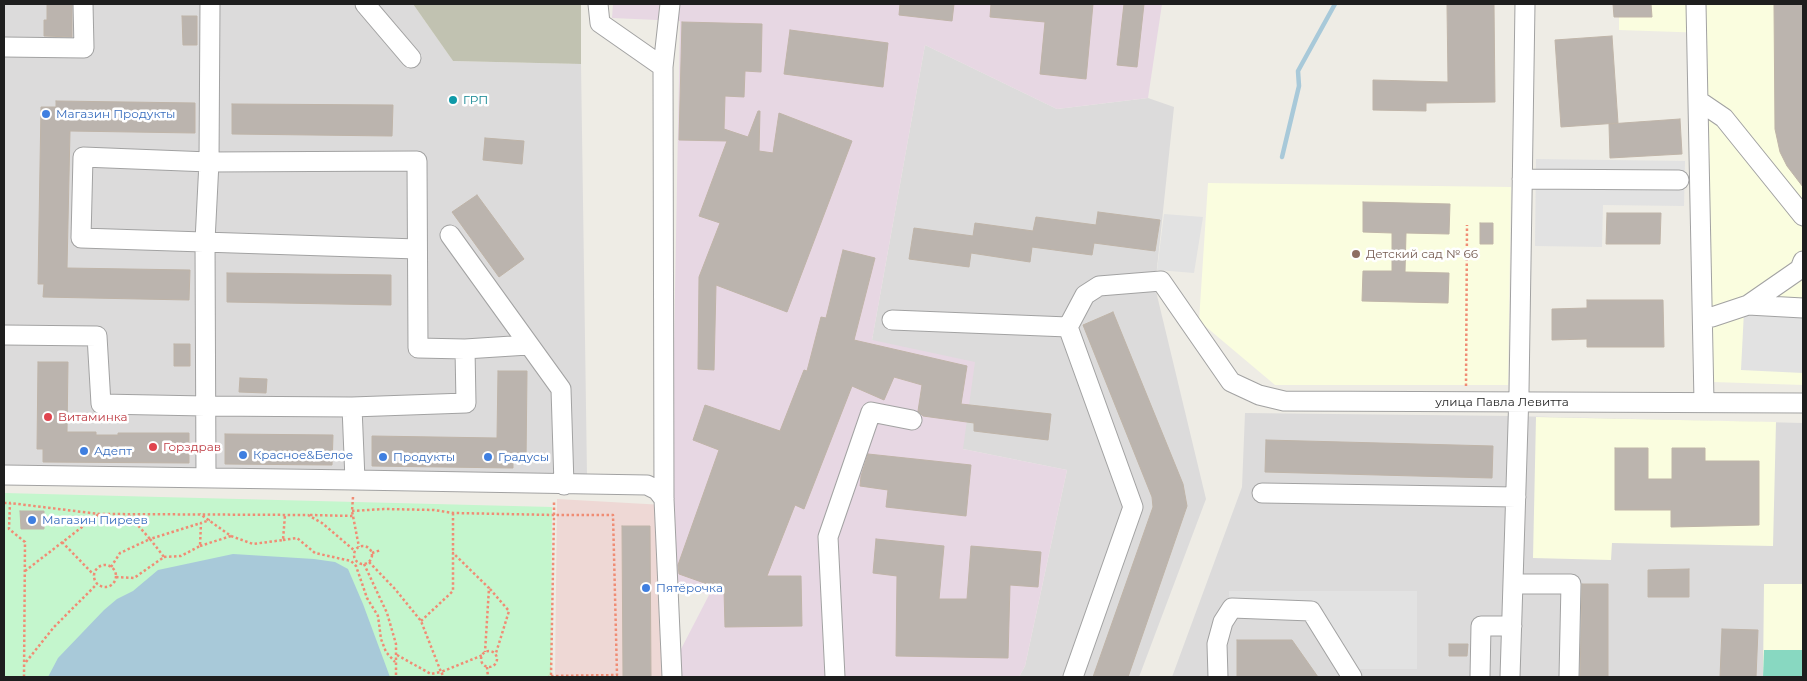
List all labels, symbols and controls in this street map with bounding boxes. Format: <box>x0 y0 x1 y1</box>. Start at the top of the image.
place label: ГРП <box>463 93 488 107</box>
marker: ГРП <box>447 94 459 106</box>
place label: Магазин Продукты <box>56 107 175 121</box>
marker: Магазин Продукты <box>40 108 52 120</box>
place label: Детский сад № 66 <box>1366 247 1478 261</box>
marker: Детский сад № 66 <box>1350 248 1362 260</box>
street label: улица Павла Левитта <box>1435 395 1569 409</box>
place label: Витаминка <box>58 410 128 424</box>
marker: Витаминка <box>42 411 54 423</box>
place label: Горздрав <box>163 440 221 454</box>
marker: Горздрав <box>147 441 159 453</box>
place label: Адепт <box>94 444 132 458</box>
marker: Адепт <box>78 445 90 457</box>
place label: Красное&Белое <box>253 448 353 462</box>
marker: Красное&Белое <box>237 449 249 461</box>
place label: Продукты <box>393 450 455 464</box>
place label: Градусы <box>498 450 549 464</box>
marker: Продукты <box>377 451 389 463</box>
marker: Градусы <box>482 451 494 463</box>
place label: Магазин Пиреев <box>42 513 148 527</box>
marker: Магазин Пиреев <box>26 514 38 526</box>
place label: Пятёрочка <box>656 581 723 595</box>
marker: Пятёрочка <box>640 582 652 594</box>

